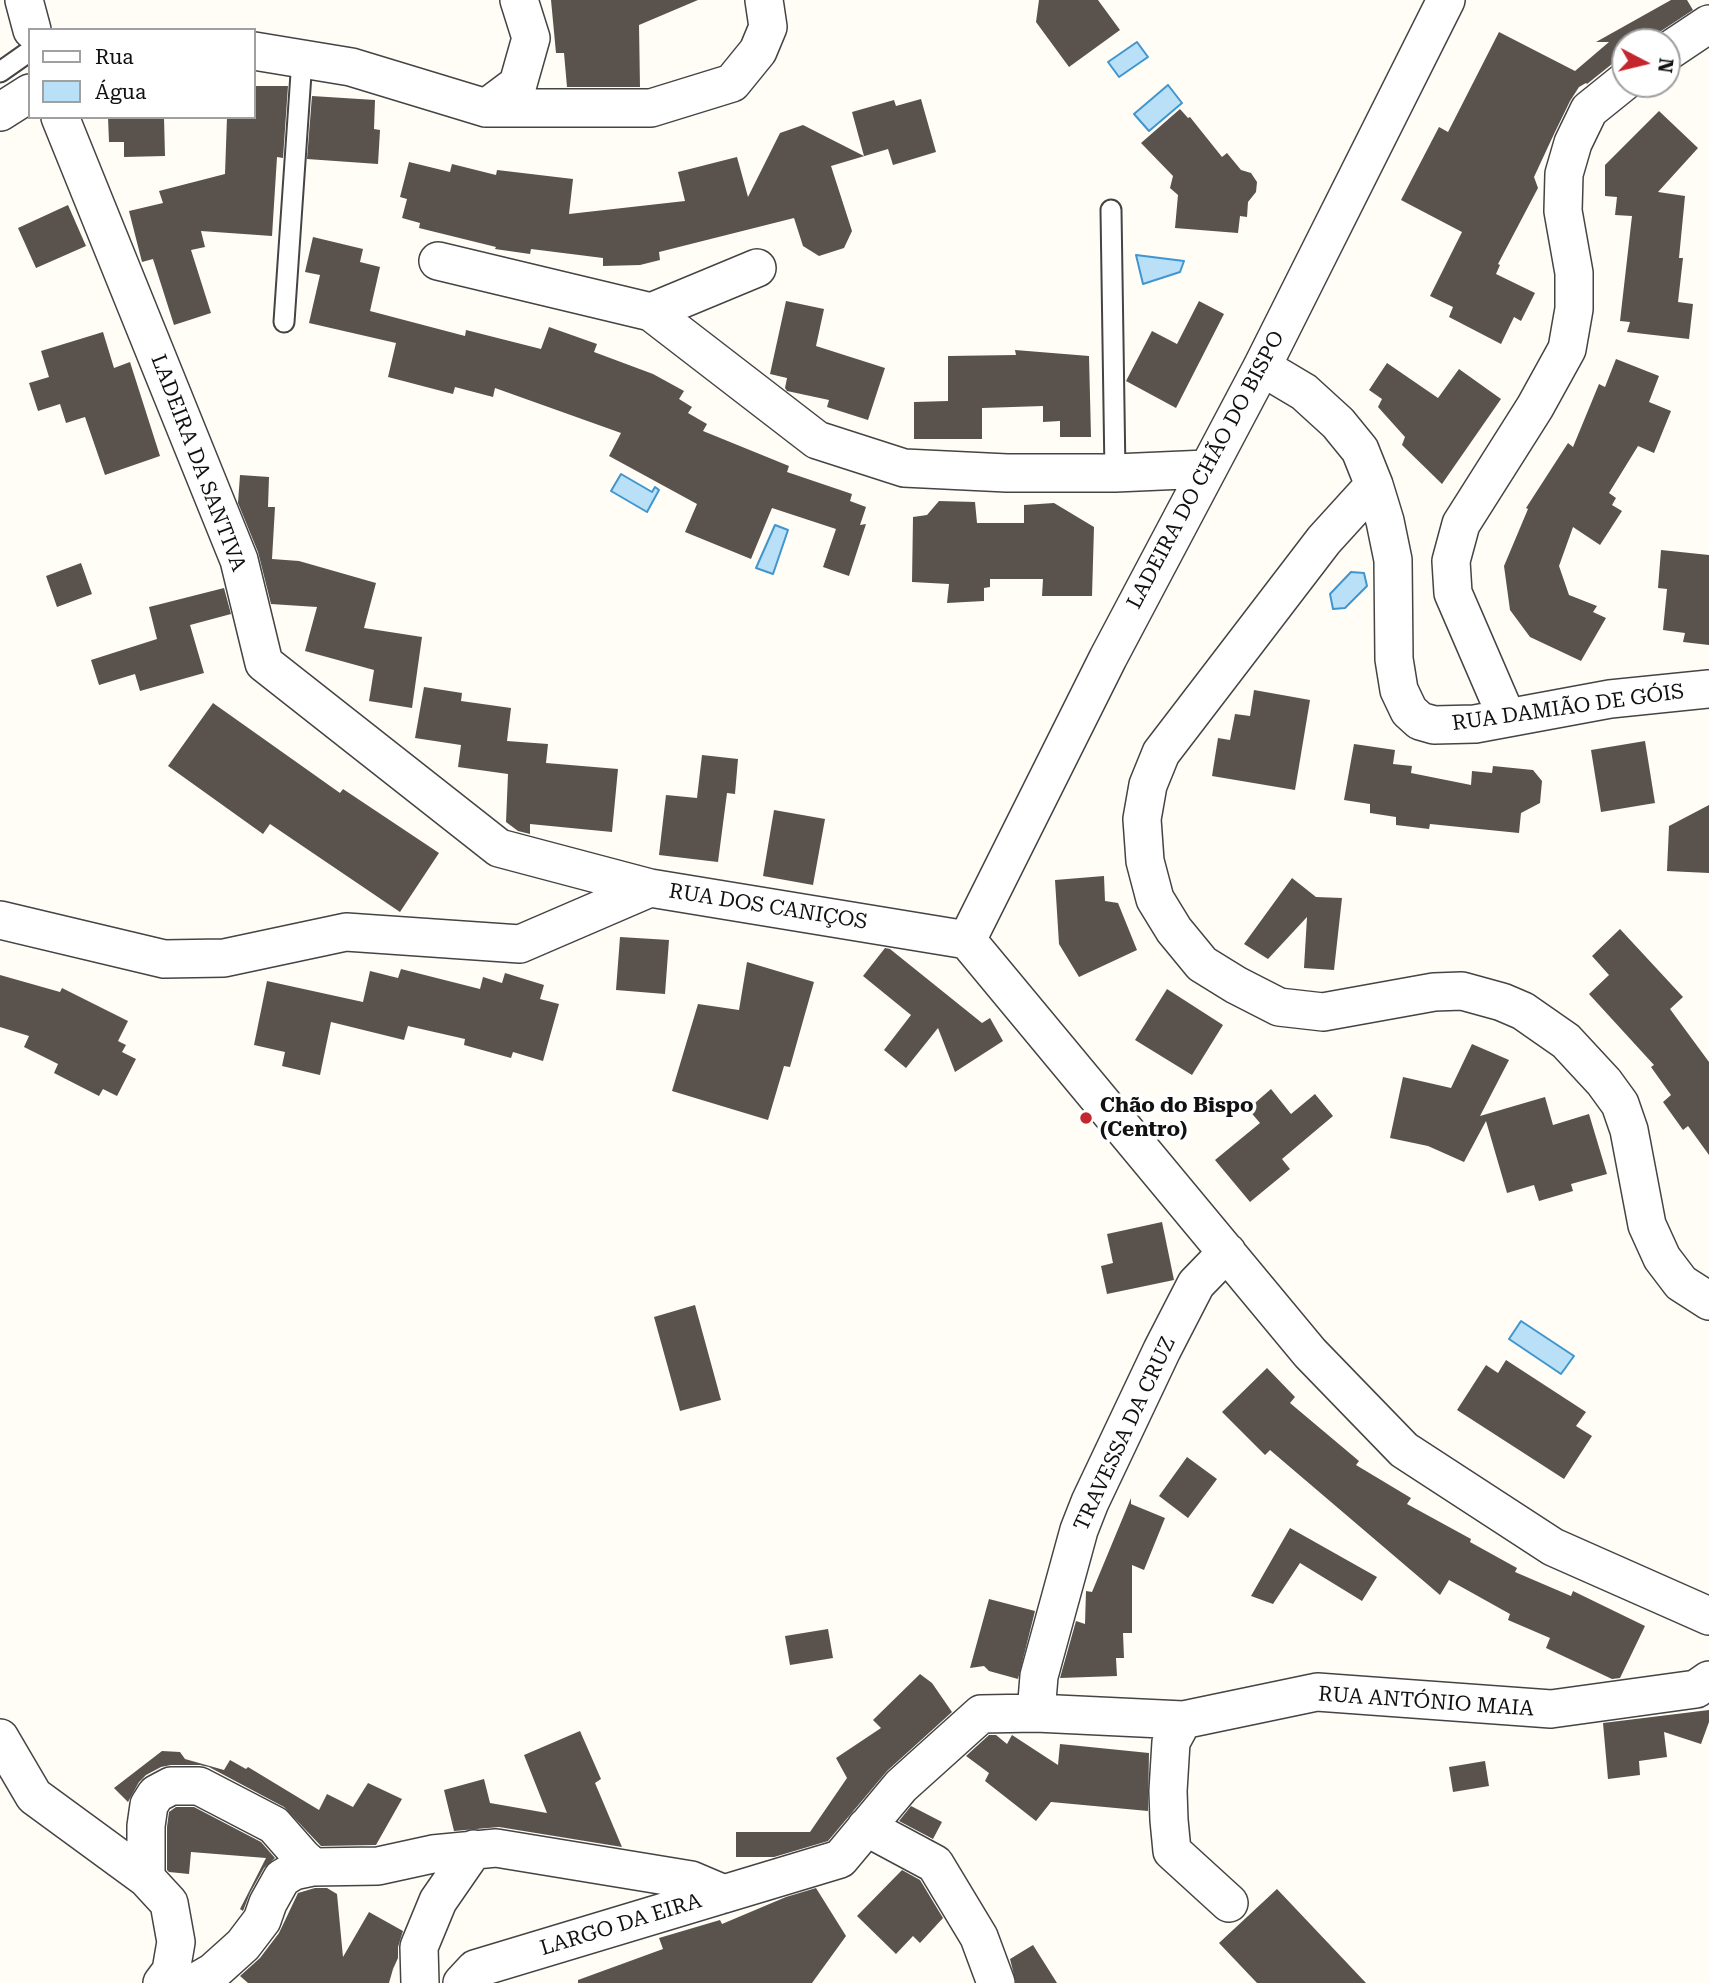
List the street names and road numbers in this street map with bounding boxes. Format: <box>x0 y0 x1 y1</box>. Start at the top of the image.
street label: LADEIRA DO CHÃO DO BISPO <box>1122 327 1290 613</box>
street label: LADEIRA DA SANTIVA <box>145 351 251 575</box>
street label: RUA DAMIÃO DE GÓIS <box>1450 679 1686 737</box>
street label: RUA DOS CANIÇOS <box>667 879 869 935</box>
street label: TRAVESSA DA CRUZ <box>1069 1333 1181 1535</box>
street label: RUA ANTÓNIO MAIA <box>1317 1682 1535 1722</box>
street label: LARGO DA EIRA <box>537 1889 705 1961</box>

